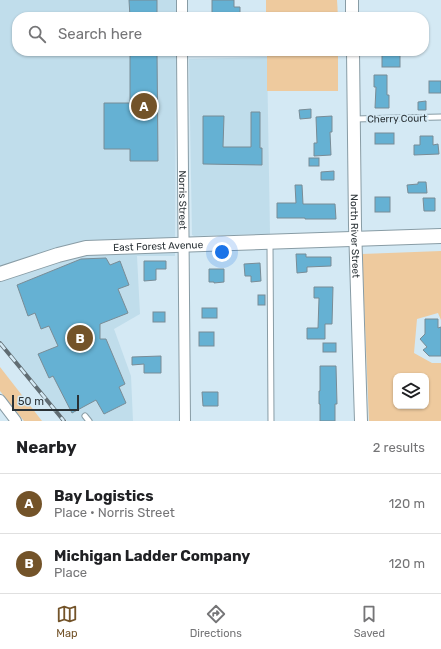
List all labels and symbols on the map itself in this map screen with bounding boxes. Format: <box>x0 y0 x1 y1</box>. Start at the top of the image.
pin: A <box>131 91 157 121</box>
street label: Cherry Court <box>367 112 427 126</box>
street label: Norris Street <box>176 170 188 230</box>
street label: North River Street <box>348 194 362 278</box>
street label: East Forest Avenue <box>113 239 204 254</box>
your location <box>212 242 232 262</box>
pin: B <box>67 323 93 353</box>
scale bar <box>12 393 79 412</box>

